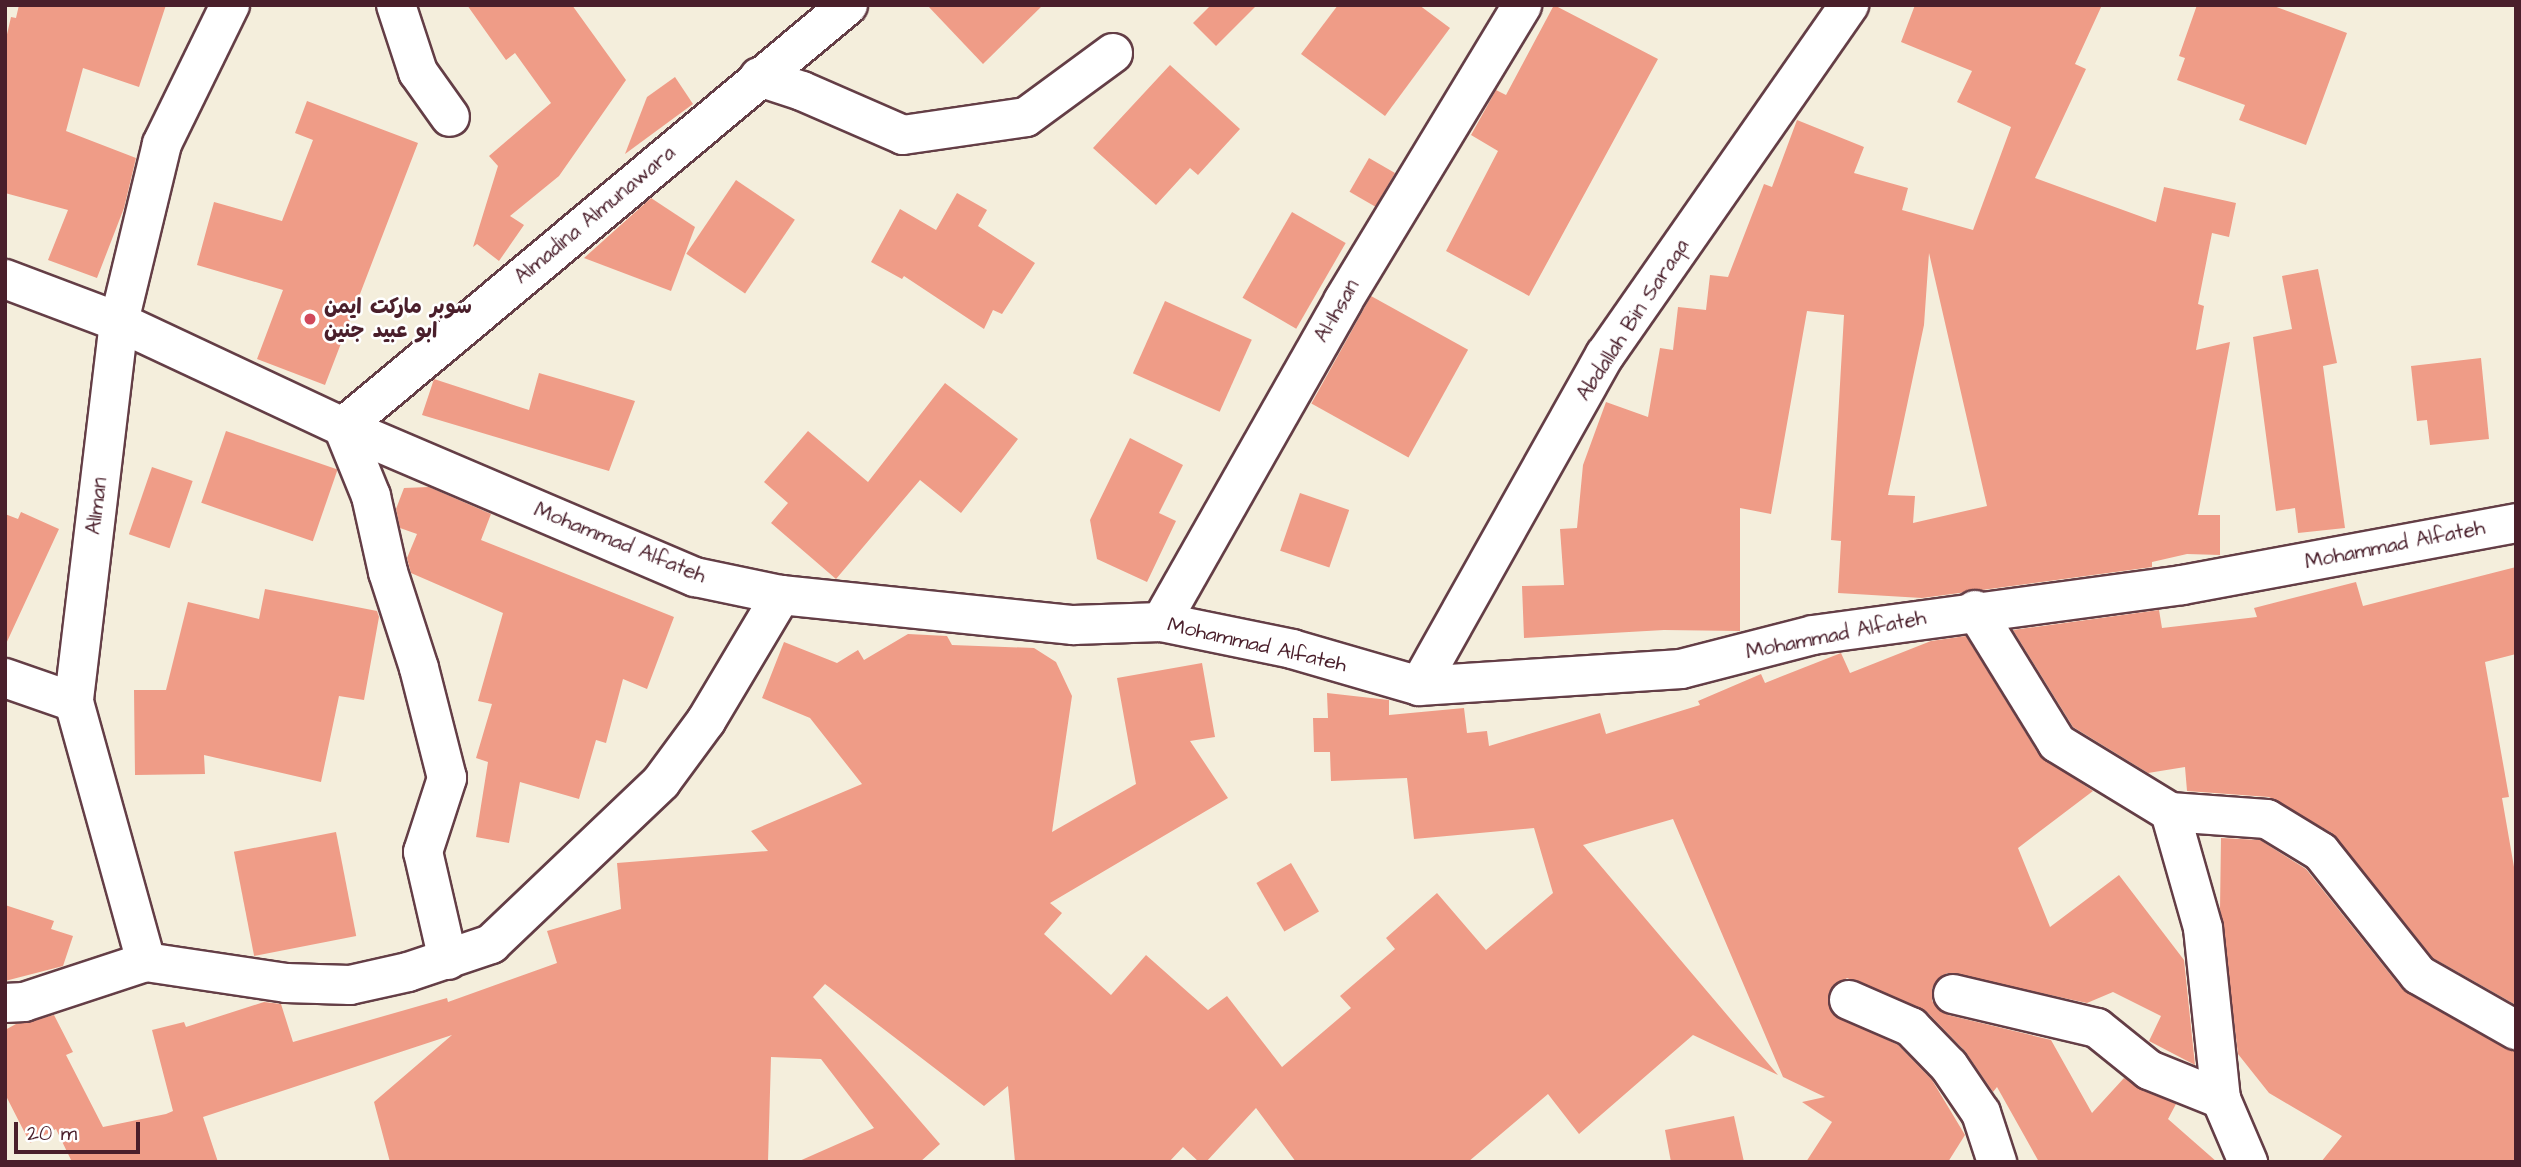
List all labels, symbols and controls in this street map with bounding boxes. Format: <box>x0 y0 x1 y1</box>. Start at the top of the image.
street label: Almadina Almunawara <box>509 140 681 290</box>
street label: Abdallah Bin Saraqa <box>1571 234 1695 406</box>
street label: Al-Ihsan <box>1309 275 1365 347</box>
place label: سوبر ماركت ايمن ابو عبيد جنين <box>324 294 472 344</box>
marker: سوبر ماركت ايمن ابو عبيد جنين <box>302 311 318 327</box>
street label: AlIman <box>81 476 113 536</box>
street label: Mohammad Alfateh <box>530 497 710 589</box>
street label: Mohammad Alfateh <box>2303 515 2487 575</box>
street label: Mohammad Alfateh <box>1744 605 1928 665</box>
street label: Mohammad Alfateh <box>1165 612 1349 678</box>
scale bar <box>18 1108 144 1152</box>
text: 20 m <box>27 1119 77 1148</box>

